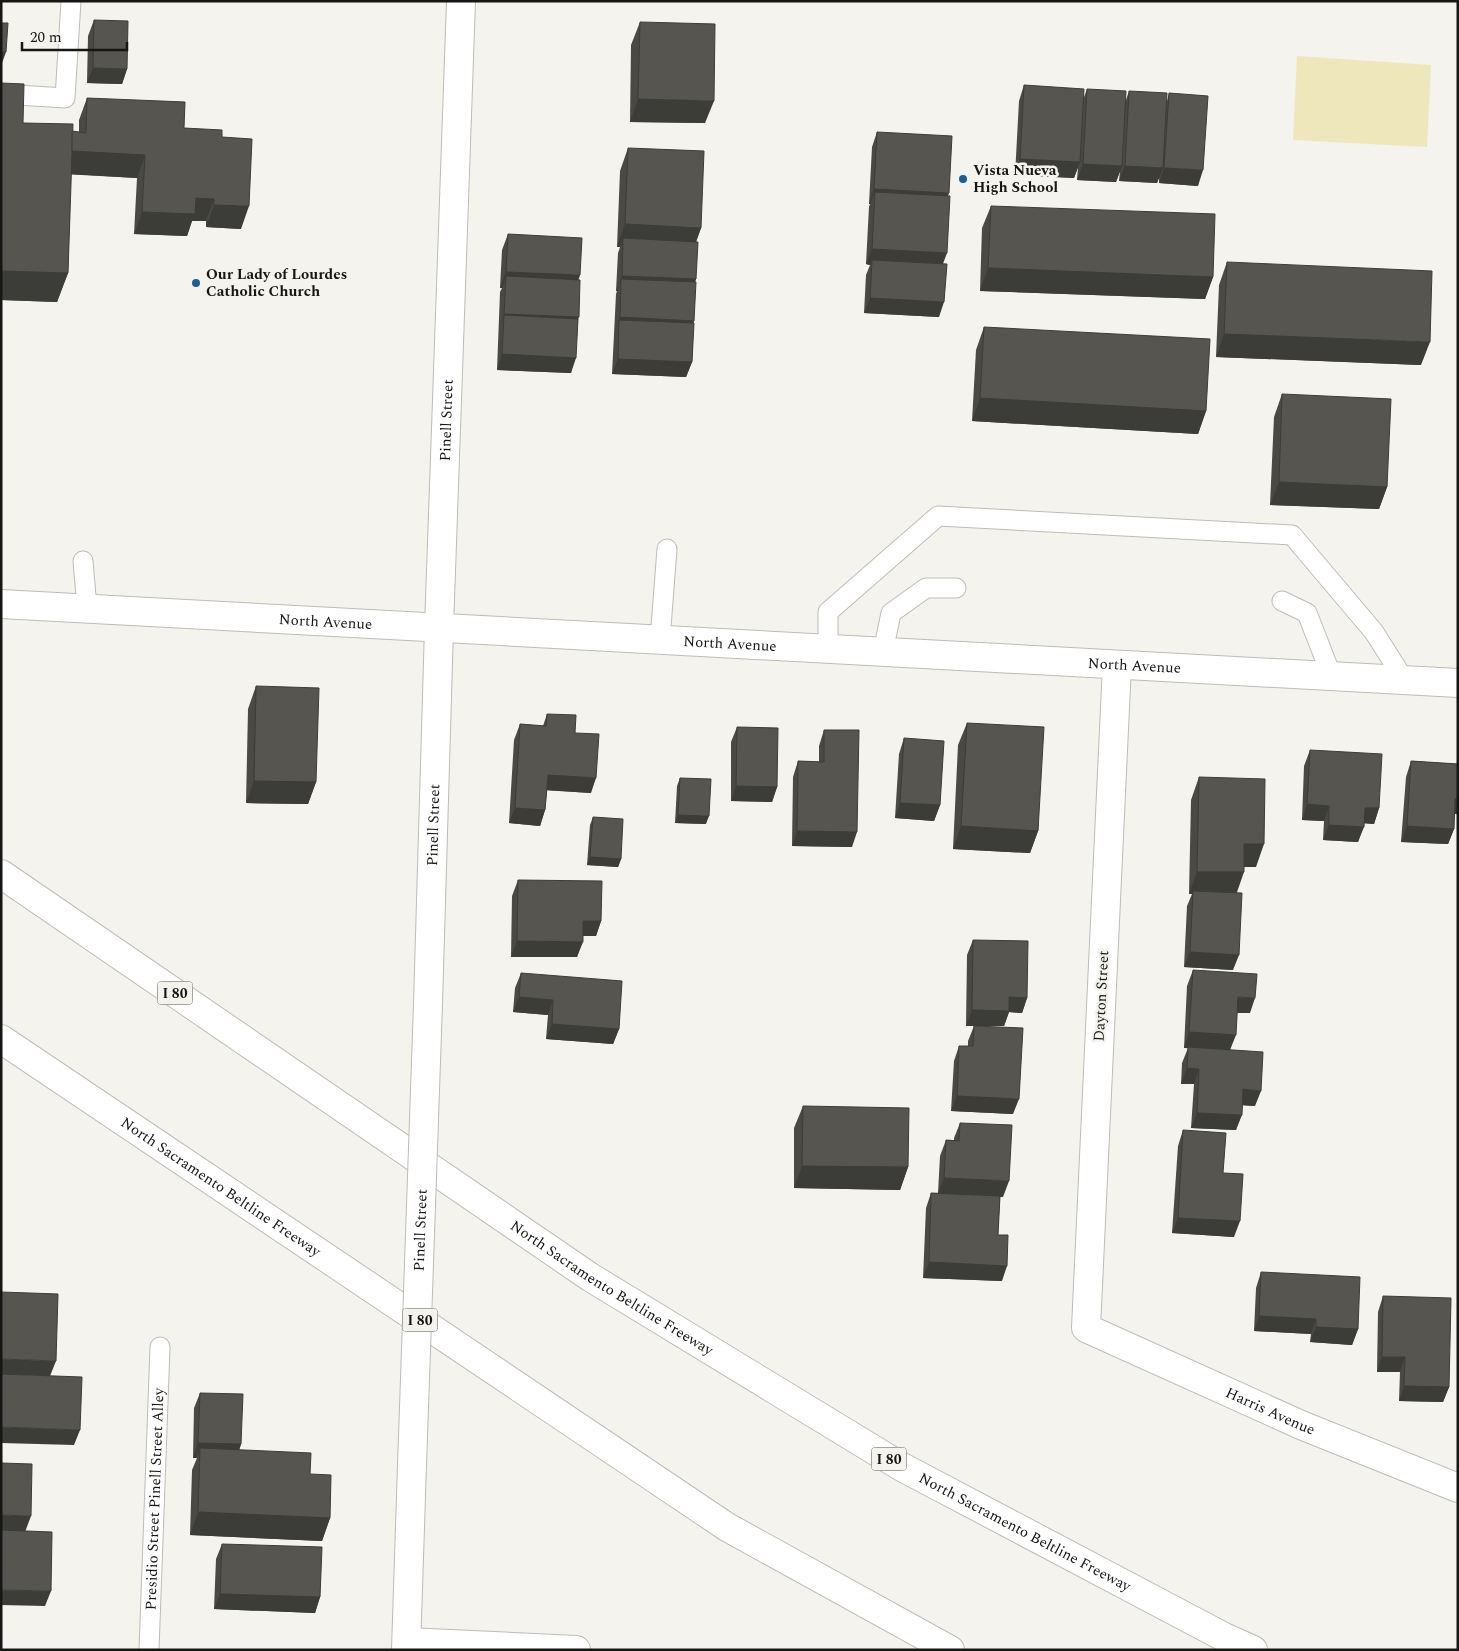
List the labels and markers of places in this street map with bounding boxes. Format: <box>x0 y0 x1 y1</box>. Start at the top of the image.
place label: Vista Nueva High School <box>973 159 1058 199</box>
marker: Vista Nueva High School <box>957 173 969 185</box>
place label: Our Lady of Lourdes Catholic Church <box>206 263 347 303</box>
marker: Our Lady of Lourdes Catholic Church <box>190 277 202 289</box>

